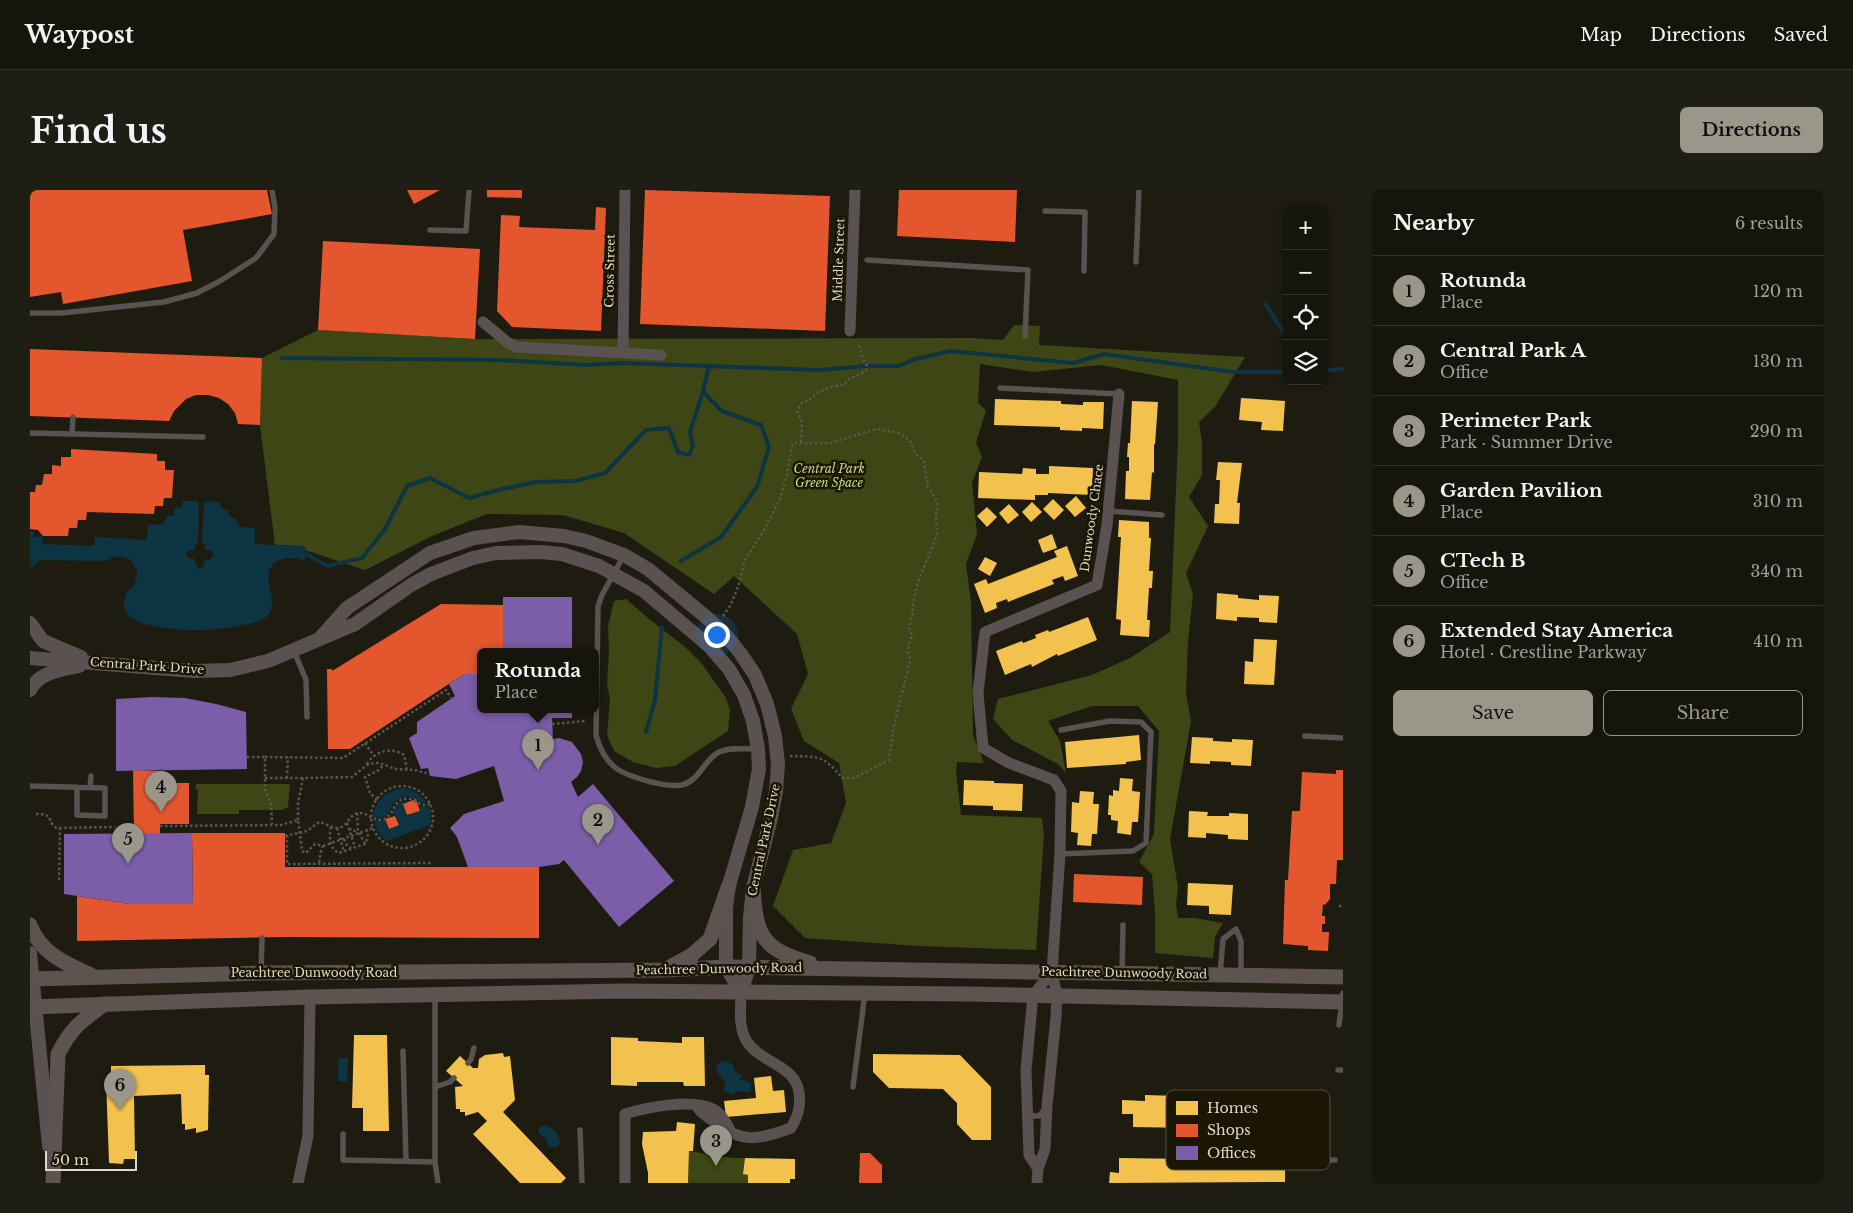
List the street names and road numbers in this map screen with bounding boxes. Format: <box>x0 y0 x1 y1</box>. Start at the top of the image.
street label: Middle Street <box>830 217 847 302</box>
street label: Cross Street <box>601 234 618 308</box>
street label: Dunwoody Chace <box>1076 463 1107 573</box>
street label: Central Park Drive <box>89 654 205 677</box>
street label: Central Park Drive <box>744 782 783 897</box>
street label: Peachtree Dunwoody Road <box>636 960 802 977</box>
street label: Peachtree Dunwoody Road <box>1041 964 1207 981</box>
street label: Peachtree Dunwoody Road <box>231 965 397 980</box>

